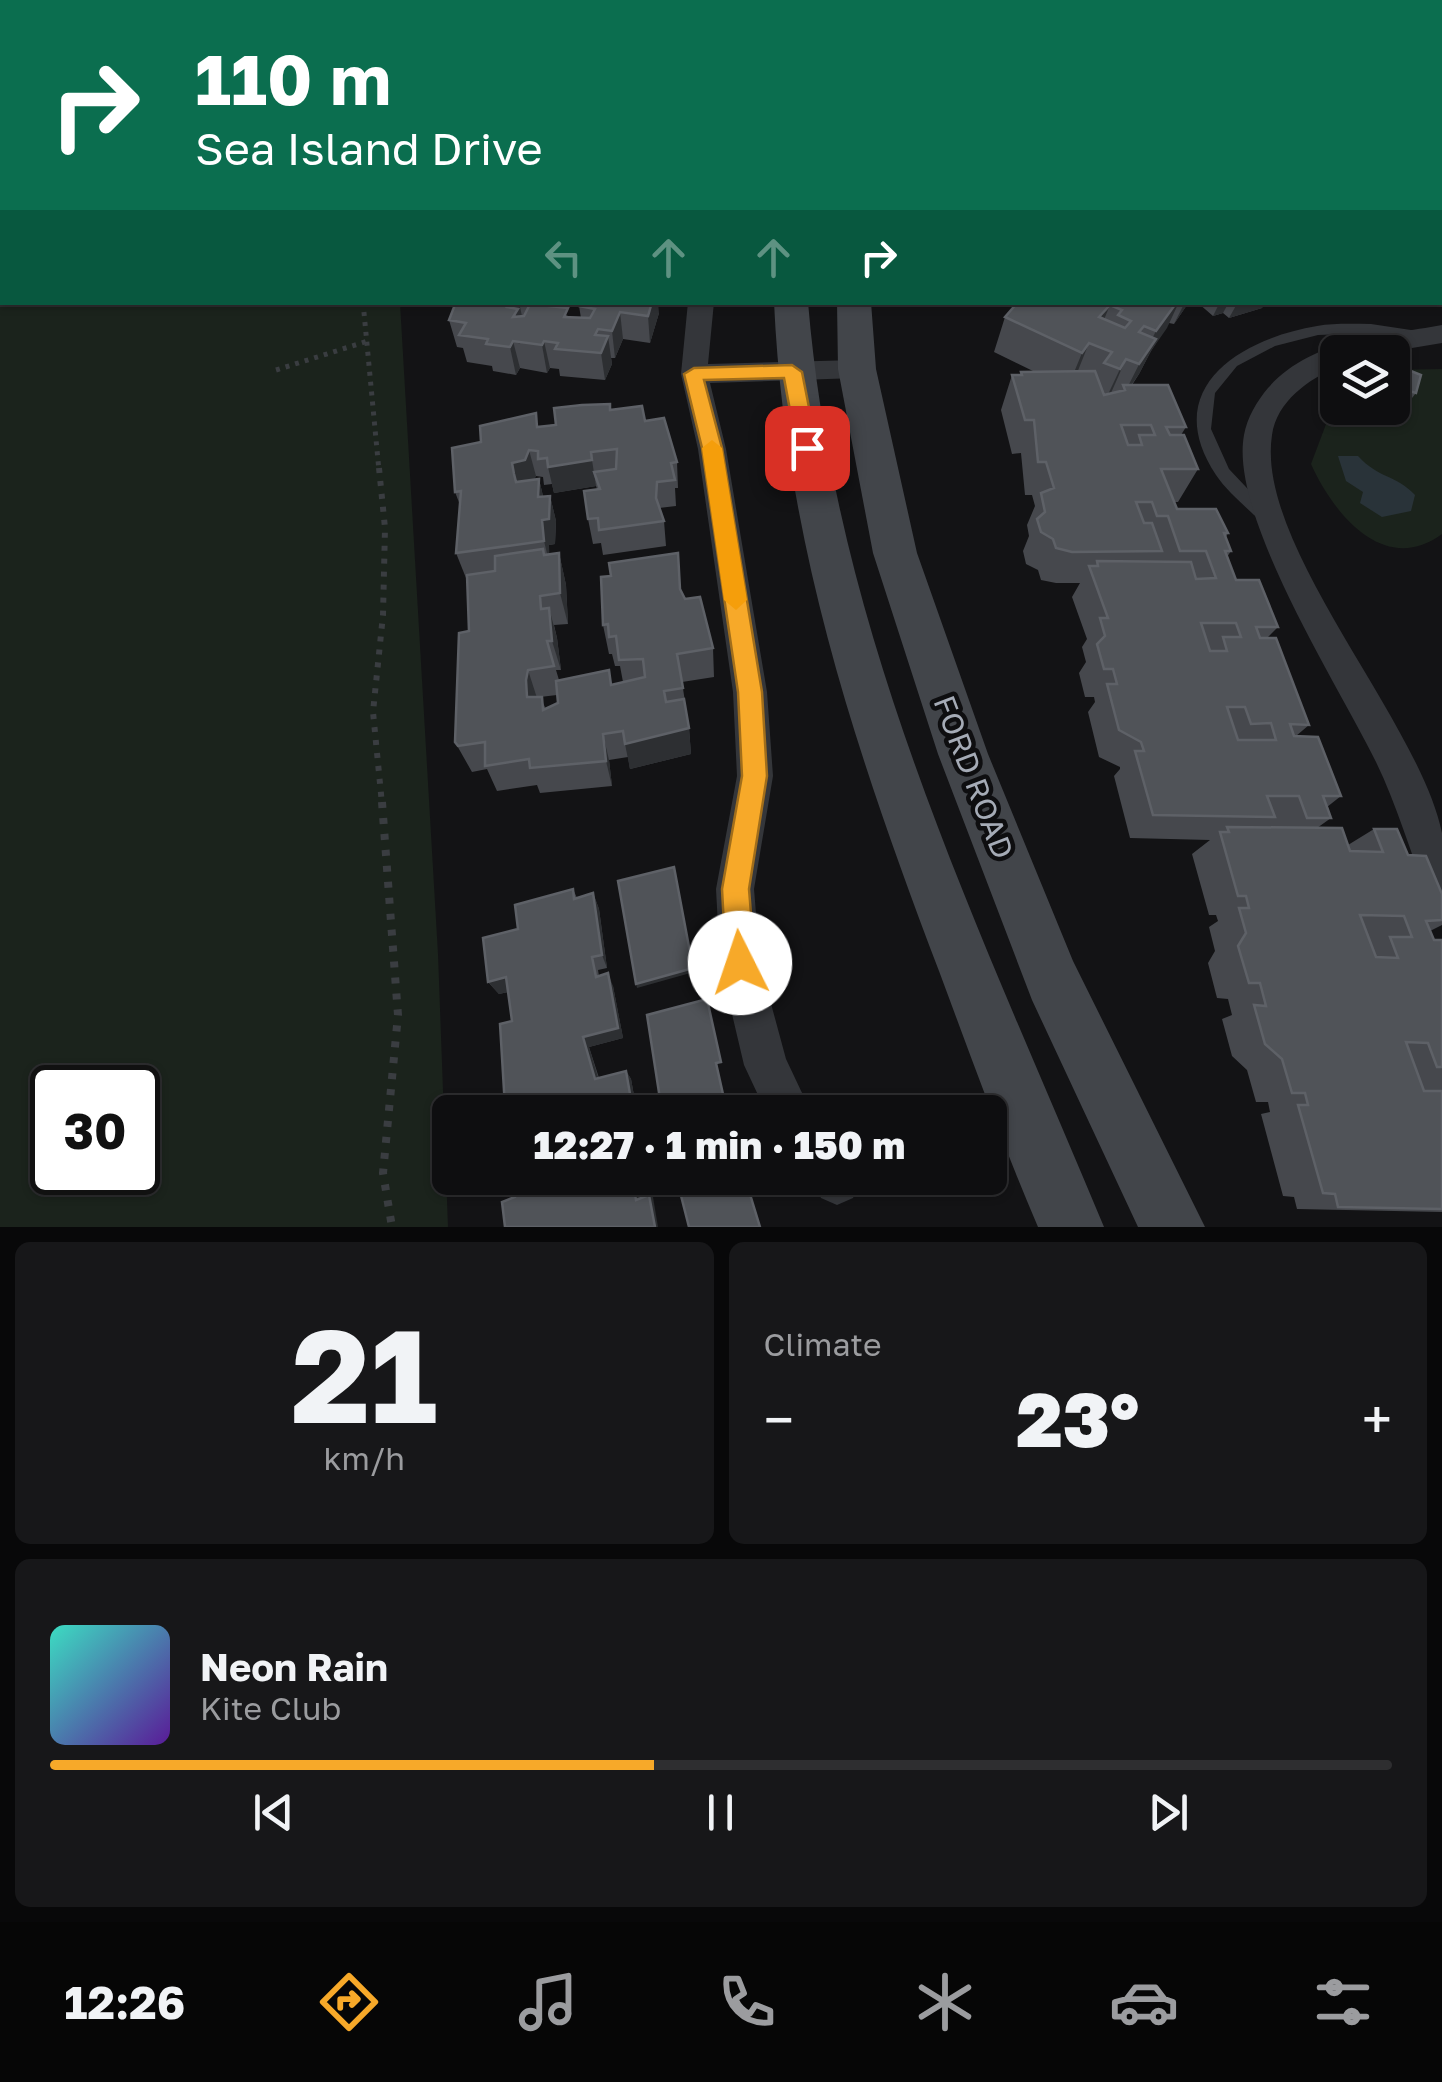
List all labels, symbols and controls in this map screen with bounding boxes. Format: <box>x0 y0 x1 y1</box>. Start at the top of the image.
text: 110 m <box>195 36 391 120</box>
icon: right <box>30 40 160 170</box>
text: Sea Island Drive <box>195 121 543 175</box>
icon: left <box>536 230 591 285</box>
icon: ahead <box>641 230 696 285</box>
icon: ahead <box>746 230 801 285</box>
icon: right <box>851 230 906 285</box>
map controls <box>1320 335 1410 425</box>
button: layers <box>1320 335 1410 425</box>
pin <box>765 406 850 491</box>
icon: arrive <box>780 421 835 476</box>
street label: FORD ROAD <box>926 690 1022 864</box>
position arrow <box>688 911 792 1015</box>
speed limit sign: 30 <box>30 1065 160 1195</box>
text: 12:27 · 1 min · 150 m <box>534 1122 905 1167</box>
text: 21 <box>291 1296 437 1452</box>
text: Climate <box>764 1325 882 1363</box>
text: 23° <box>1016 1373 1139 1464</box>
text: − <box>764 1386 794 1452</box>
text: + <box>1362 1386 1392 1452</box>
text: km/h <box>324 1439 405 1477</box>
text: Neon Rain <box>200 1644 388 1689</box>
text: Kite Club <box>200 1689 341 1727</box>
icon: previous <box>246 1785 301 1840</box>
icon: pause <box>693 1785 748 1840</box>
icon: next <box>1141 1785 1196 1840</box>
icon: directions <box>314 1967 384 2037</box>
icon: music <box>513 1967 583 2037</box>
icon: phone <box>712 1967 782 2037</box>
icon: climate <box>910 1967 980 2037</box>
icon: car <box>1109 1967 1179 2037</box>
icon: filters <box>1308 1967 1378 2037</box>
text: 12:26 <box>64 1975 185 2029</box>

